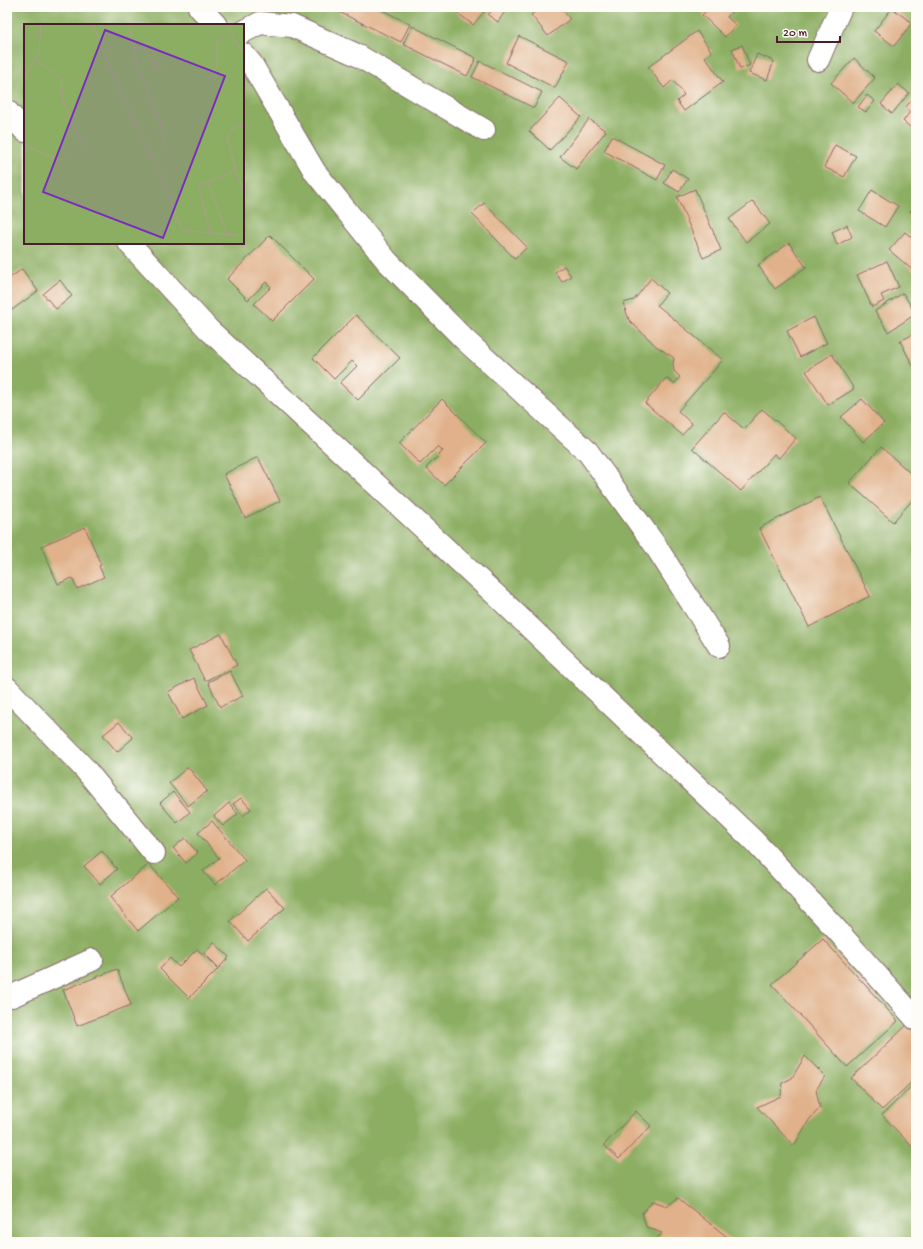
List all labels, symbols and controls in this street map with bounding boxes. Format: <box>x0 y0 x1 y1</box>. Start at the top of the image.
scale bar <box>777 18 840 44</box>
inset map <box>24 24 244 244</box>
text: 20 m <box>783 27 808 41</box>

